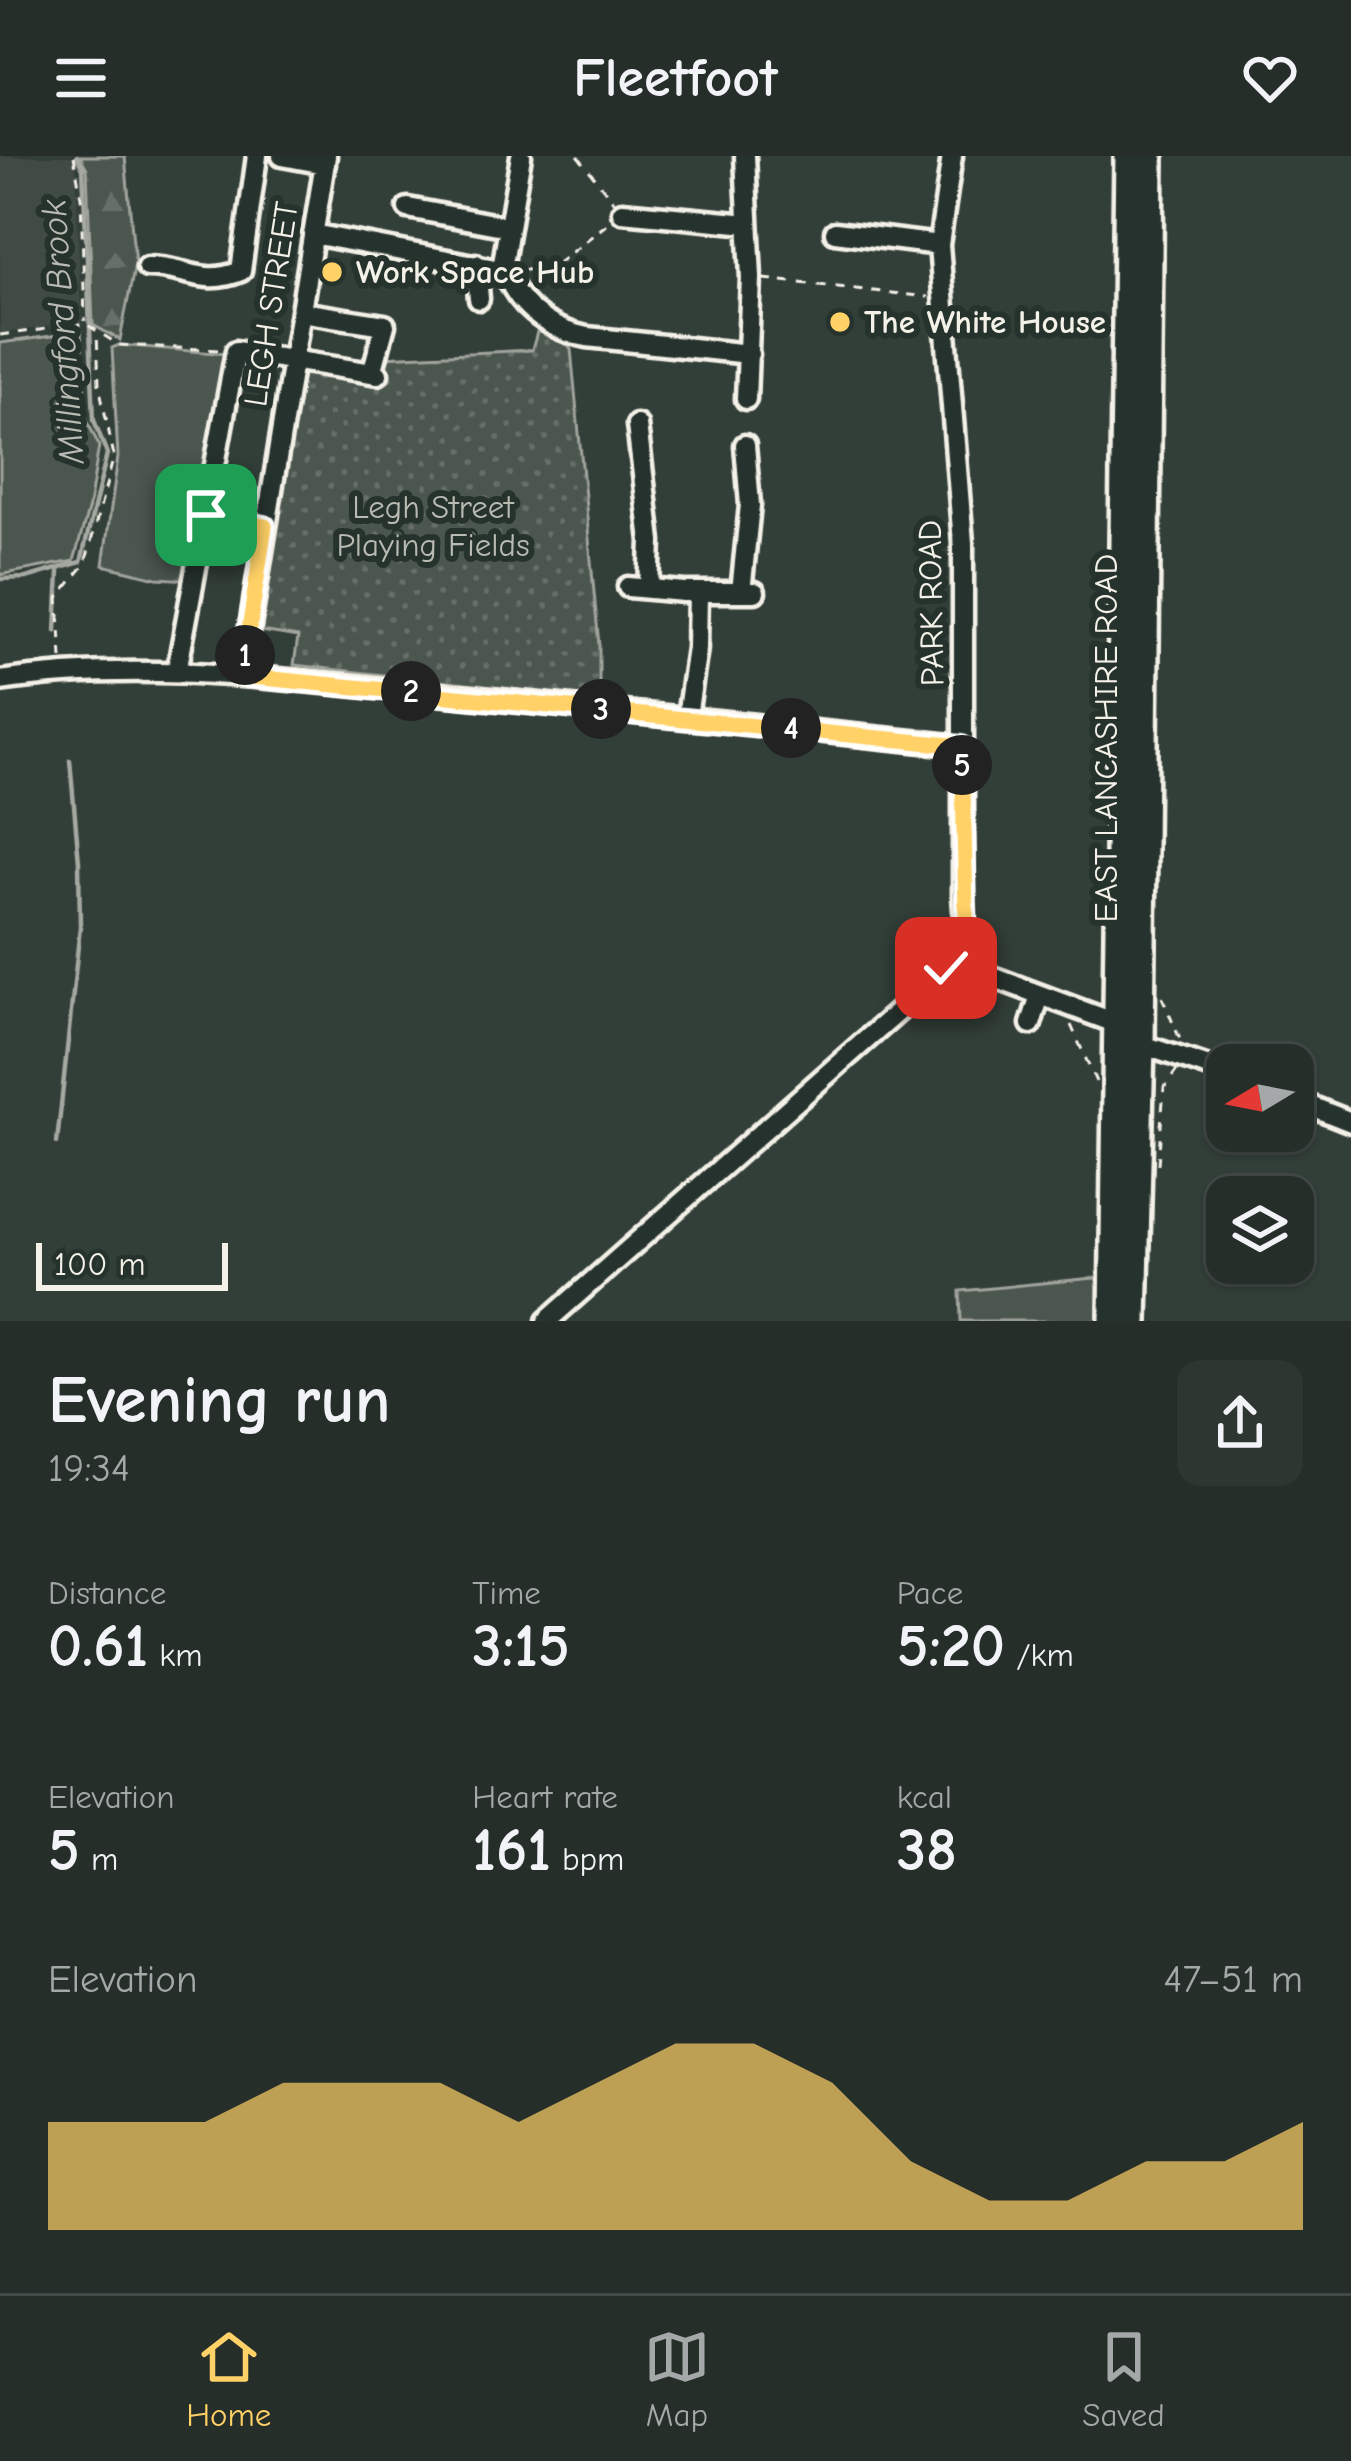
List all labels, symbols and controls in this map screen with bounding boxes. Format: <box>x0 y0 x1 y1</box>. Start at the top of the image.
icon: menu <box>48 45 114 111</box>
icon: heart <box>1237 45 1303 111</box>
text: Fleetfoot <box>573 47 778 110</box>
water label: Millingford Brook <box>33 198 93 467</box>
street label: LEGH STREET <box>236 199 306 409</box>
place label: Work Space Hub <box>356 253 594 291</box>
marker: Work Space Hub <box>319 259 345 285</box>
place label: The White House <box>864 303 1106 341</box>
marker: The White House <box>827 309 853 335</box>
pin <box>155 464 257 566</box>
icon: arrive <box>173 482 239 548</box>
park label: Legh Street Playing Fields <box>336 488 530 564</box>
street label: PARK ROAD <box>911 520 951 686</box>
street label: EAST LANCASHIRE ROAD <box>1087 554 1125 922</box>
pin: 1 <box>215 625 275 685</box>
text: 1 <box>239 636 251 674</box>
pin: 2 <box>381 661 441 721</box>
text: 2 <box>403 672 419 710</box>
pin: 3 <box>571 679 631 739</box>
text: 3 <box>593 690 609 728</box>
pin: 4 <box>761 698 821 758</box>
text: 4 <box>783 709 799 747</box>
pin: 5 <box>932 735 992 795</box>
text: 5 <box>953 746 971 784</box>
pin <box>895 917 997 1019</box>
icon: check <box>913 935 979 1001</box>
north arrow <box>1206 1044 1314 1152</box>
map controls <box>1206 1044 1314 1284</box>
button: layers <box>1206 1176 1314 1284</box>
scale bar <box>36 1237 228 1290</box>
text: 100 m <box>54 1245 146 1283</box>
button: share <box>1177 1360 1303 1486</box>
text: Evening run <box>48 1363 390 1439</box>
text: 19:34 <box>48 1446 130 1491</box>
text: Distance <box>48 1574 166 1612</box>
text: Time <box>472 1574 541 1612</box>
text: Pace <box>897 1574 963 1612</box>
text: 0.61 <box>48 1612 148 1681</box>
text: 3:15 <box>472 1612 570 1681</box>
text: 5:20 <box>897 1612 1005 1681</box>
text: km <box>148 1636 202 1674</box>
text: /km <box>1005 1636 1074 1674</box>
text: Elevation <box>48 1778 174 1816</box>
text: Heart rate <box>472 1778 618 1816</box>
text: kcal <box>897 1778 952 1816</box>
text: 5 <box>48 1816 80 1885</box>
text: 161 <box>472 1816 551 1885</box>
text: 38 <box>897 1816 957 1885</box>
text: m <box>80 1840 118 1878</box>
text: bpm <box>551 1840 624 1878</box>
text: Elevation <box>48 1957 197 2002</box>
text: 47–51 m <box>1164 1957 1303 2002</box>
tab: Home <box>186 2324 271 2434</box>
tab: Map <box>644 2324 710 2434</box>
tab: Saved <box>1082 2324 1165 2434</box>

